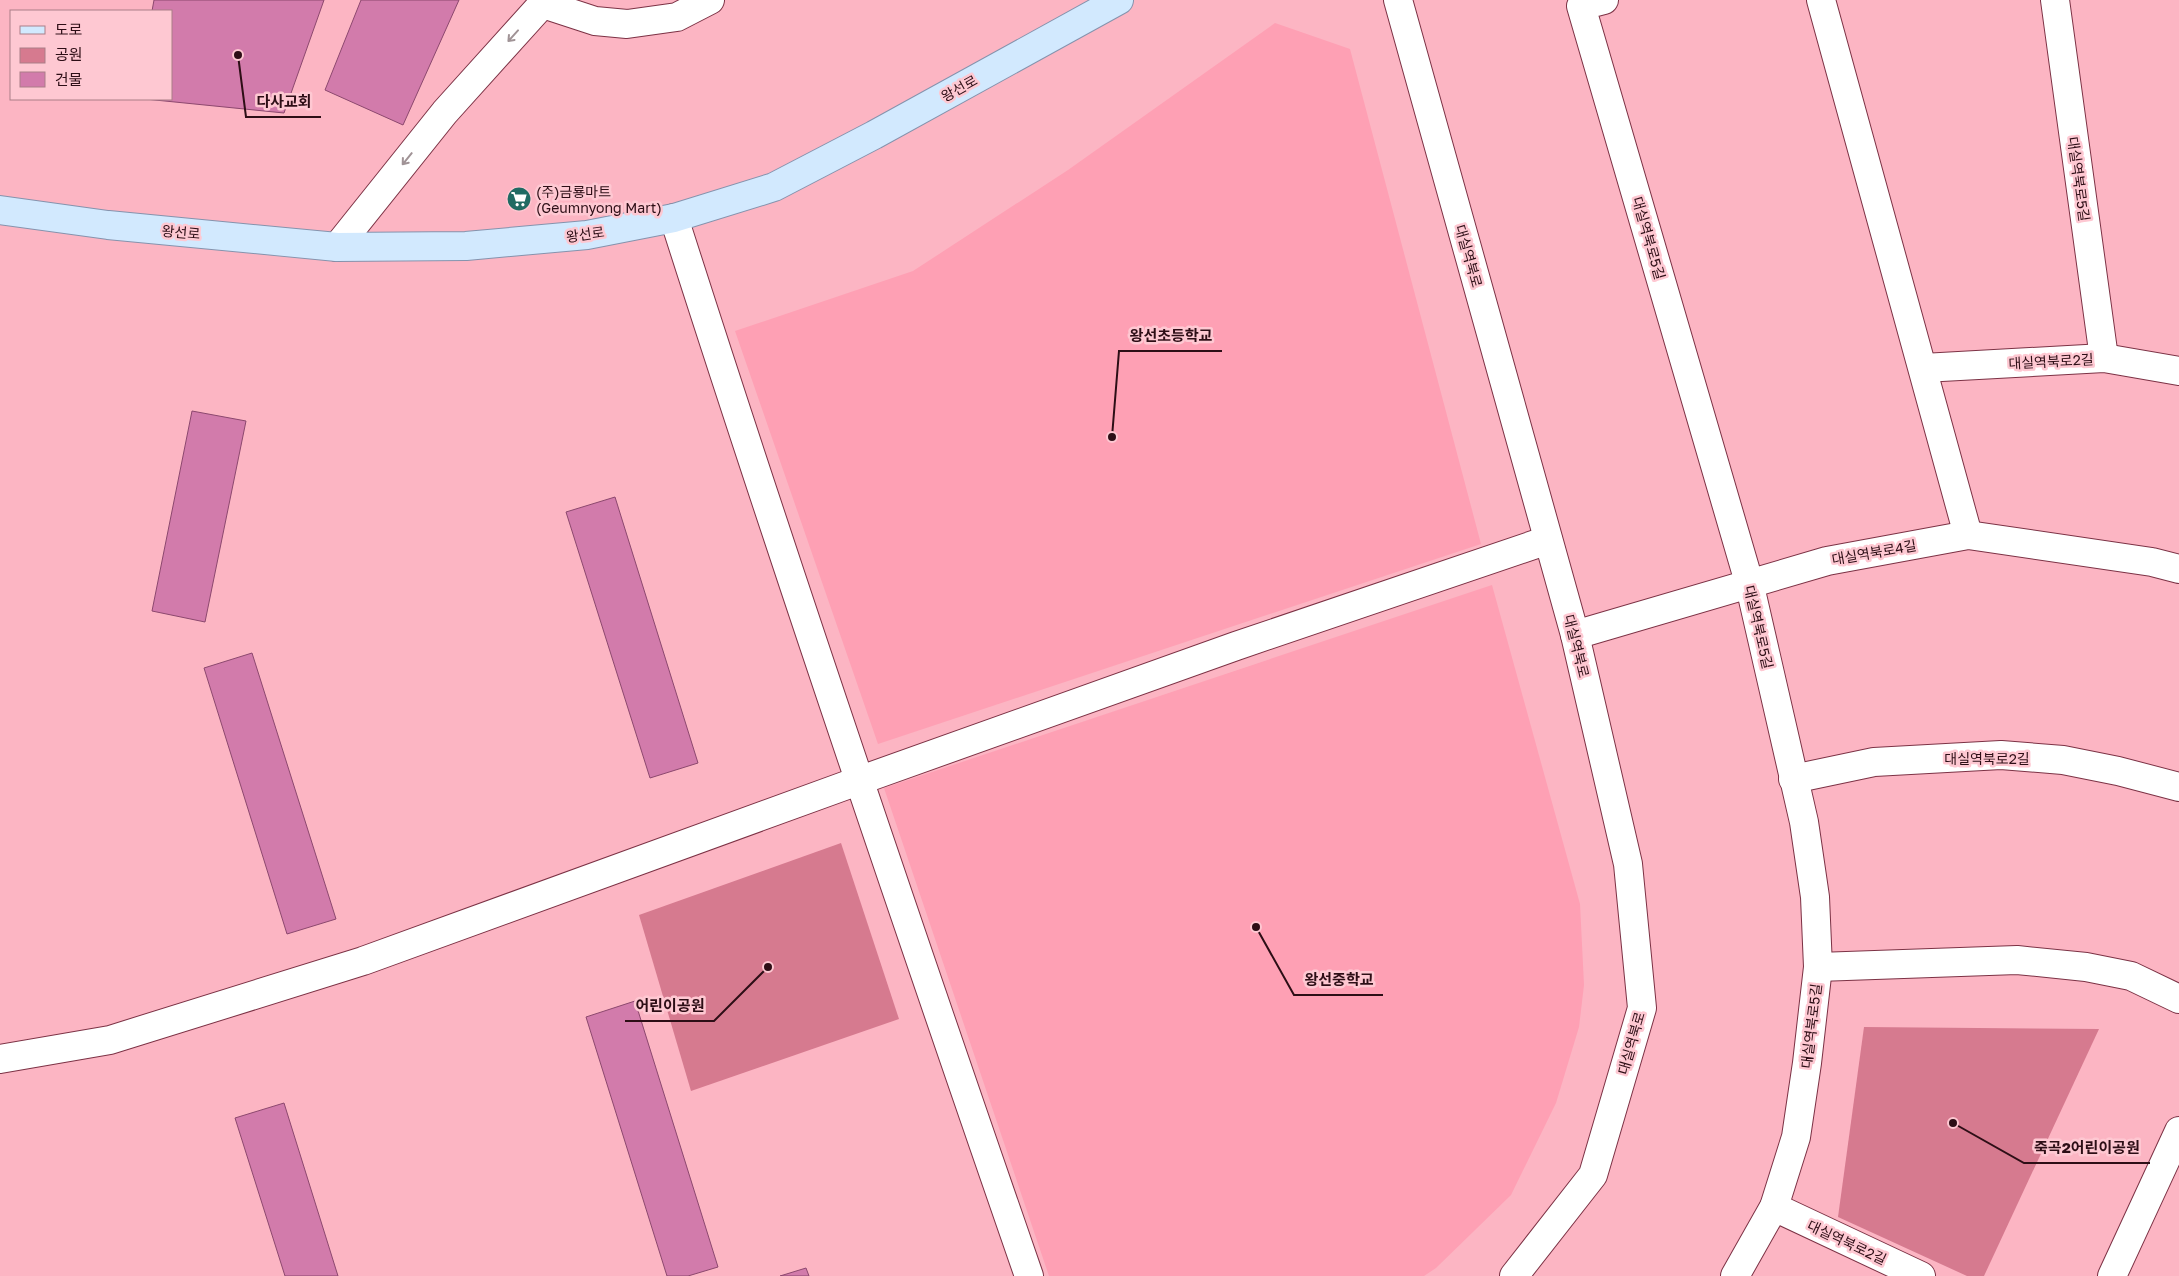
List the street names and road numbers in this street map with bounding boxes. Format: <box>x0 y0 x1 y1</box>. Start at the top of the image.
street label: 왕선로 <box>938 71 980 105</box>
street label: 대실역북로5길 <box>2065 136 2093 222</box>
street label: 대실역북로5길 <box>1629 195 1669 281</box>
street label: 왕선로 <box>161 222 201 242</box>
street label: 왕선로 <box>565 223 605 245</box>
street label: 대실역북로 <box>1452 223 1486 289</box>
street label: 대실역북로2길 <box>2008 350 2094 372</box>
street label: 대실역북로4길 <box>1830 536 1918 568</box>
street label: 대실역북로5길 <box>1741 583 1777 671</box>
street label: 대실역북로 <box>1561 613 1593 679</box>
street label: 대실역북로2길 <box>1944 750 2030 767</box>
street label: 대실역북로5길 <box>1797 983 1825 1069</box>
street label: 대실역북로 <box>1614 1010 1648 1076</box>
street label: 대실역북로2길 <box>1805 1216 1889 1268</box>

